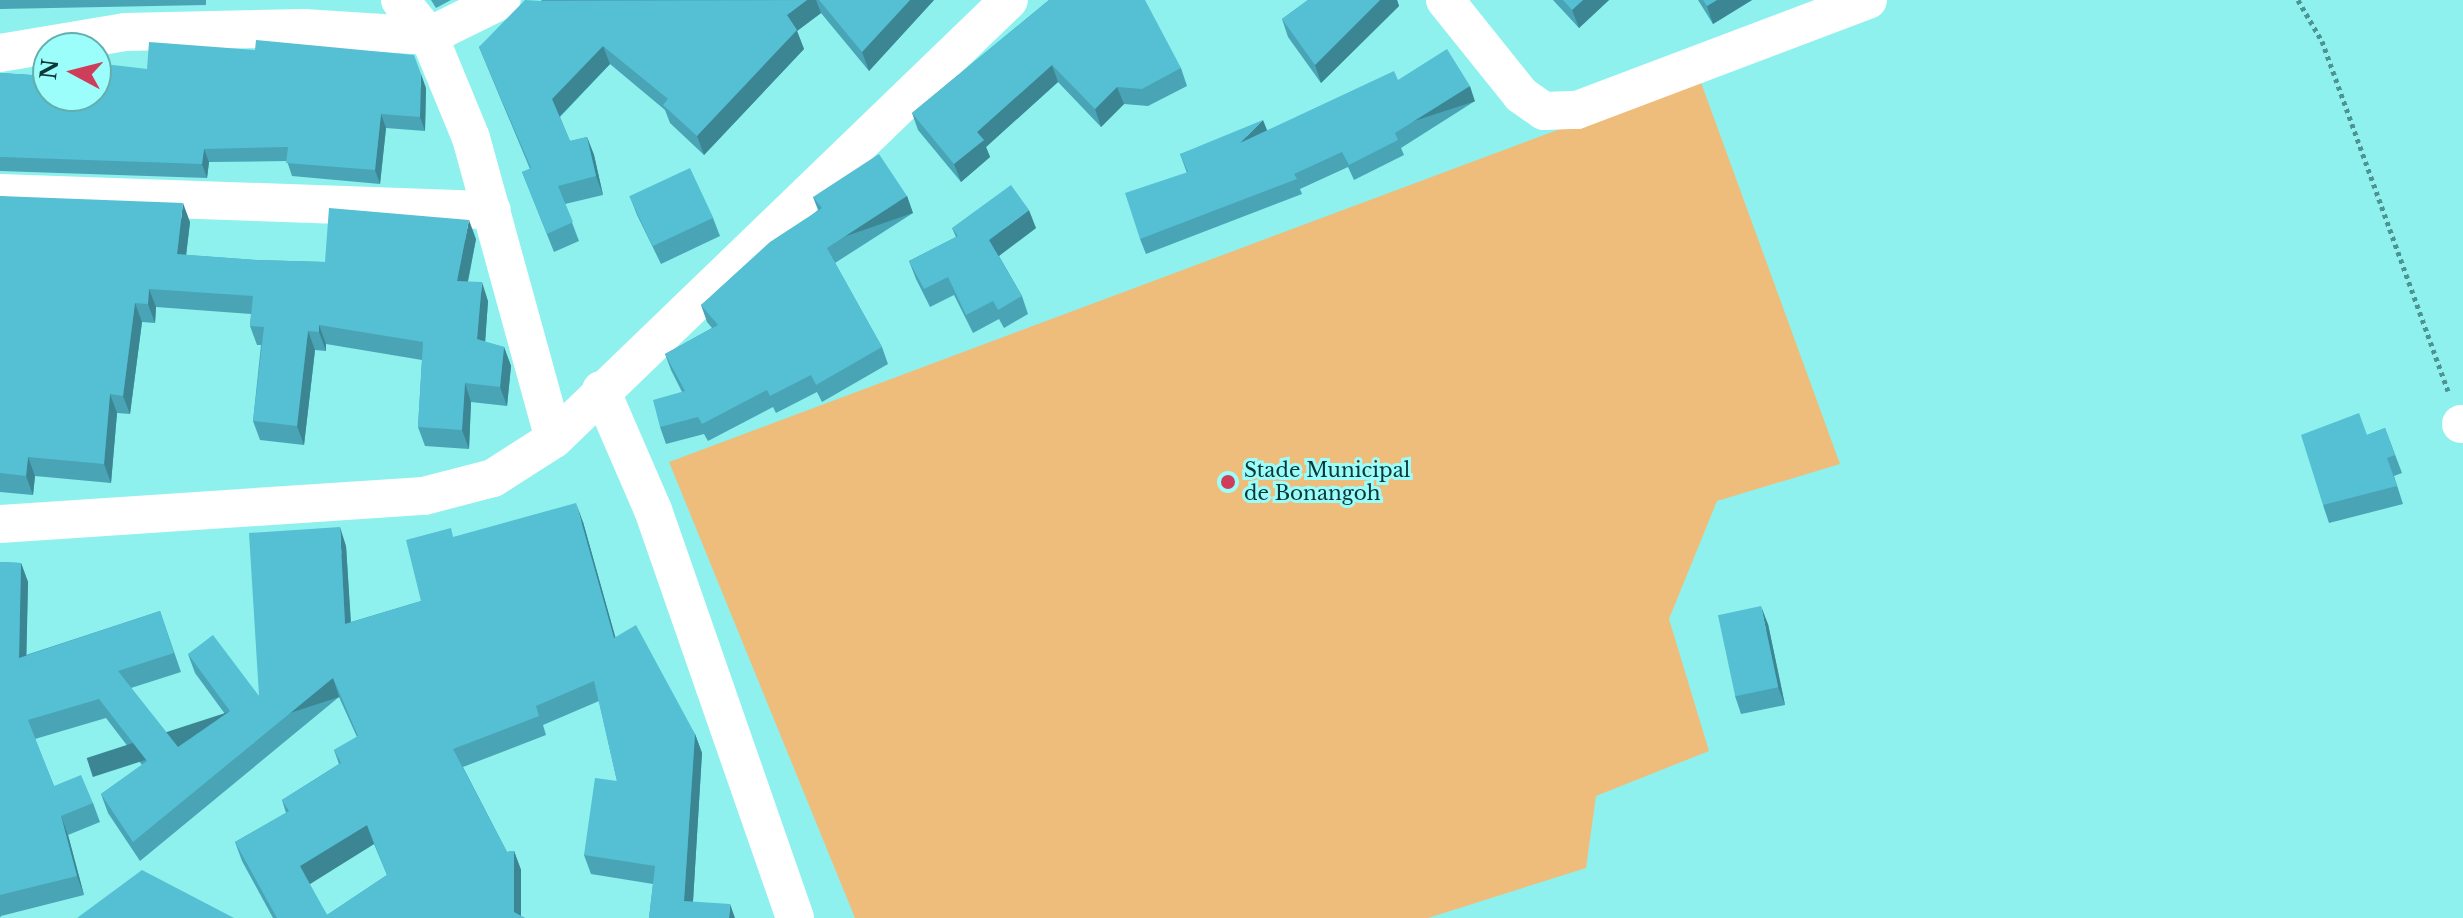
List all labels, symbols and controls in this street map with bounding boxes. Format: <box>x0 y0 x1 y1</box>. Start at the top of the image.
north arrow <box>32 32 112 112</box>
text: N <box>35 57 64 81</box>
place label: Stade Municipal de Bonangoh <box>1244 458 1410 505</box>
marker: Stade Municipal de Bonangoh <box>1219 473 1237 491</box>

